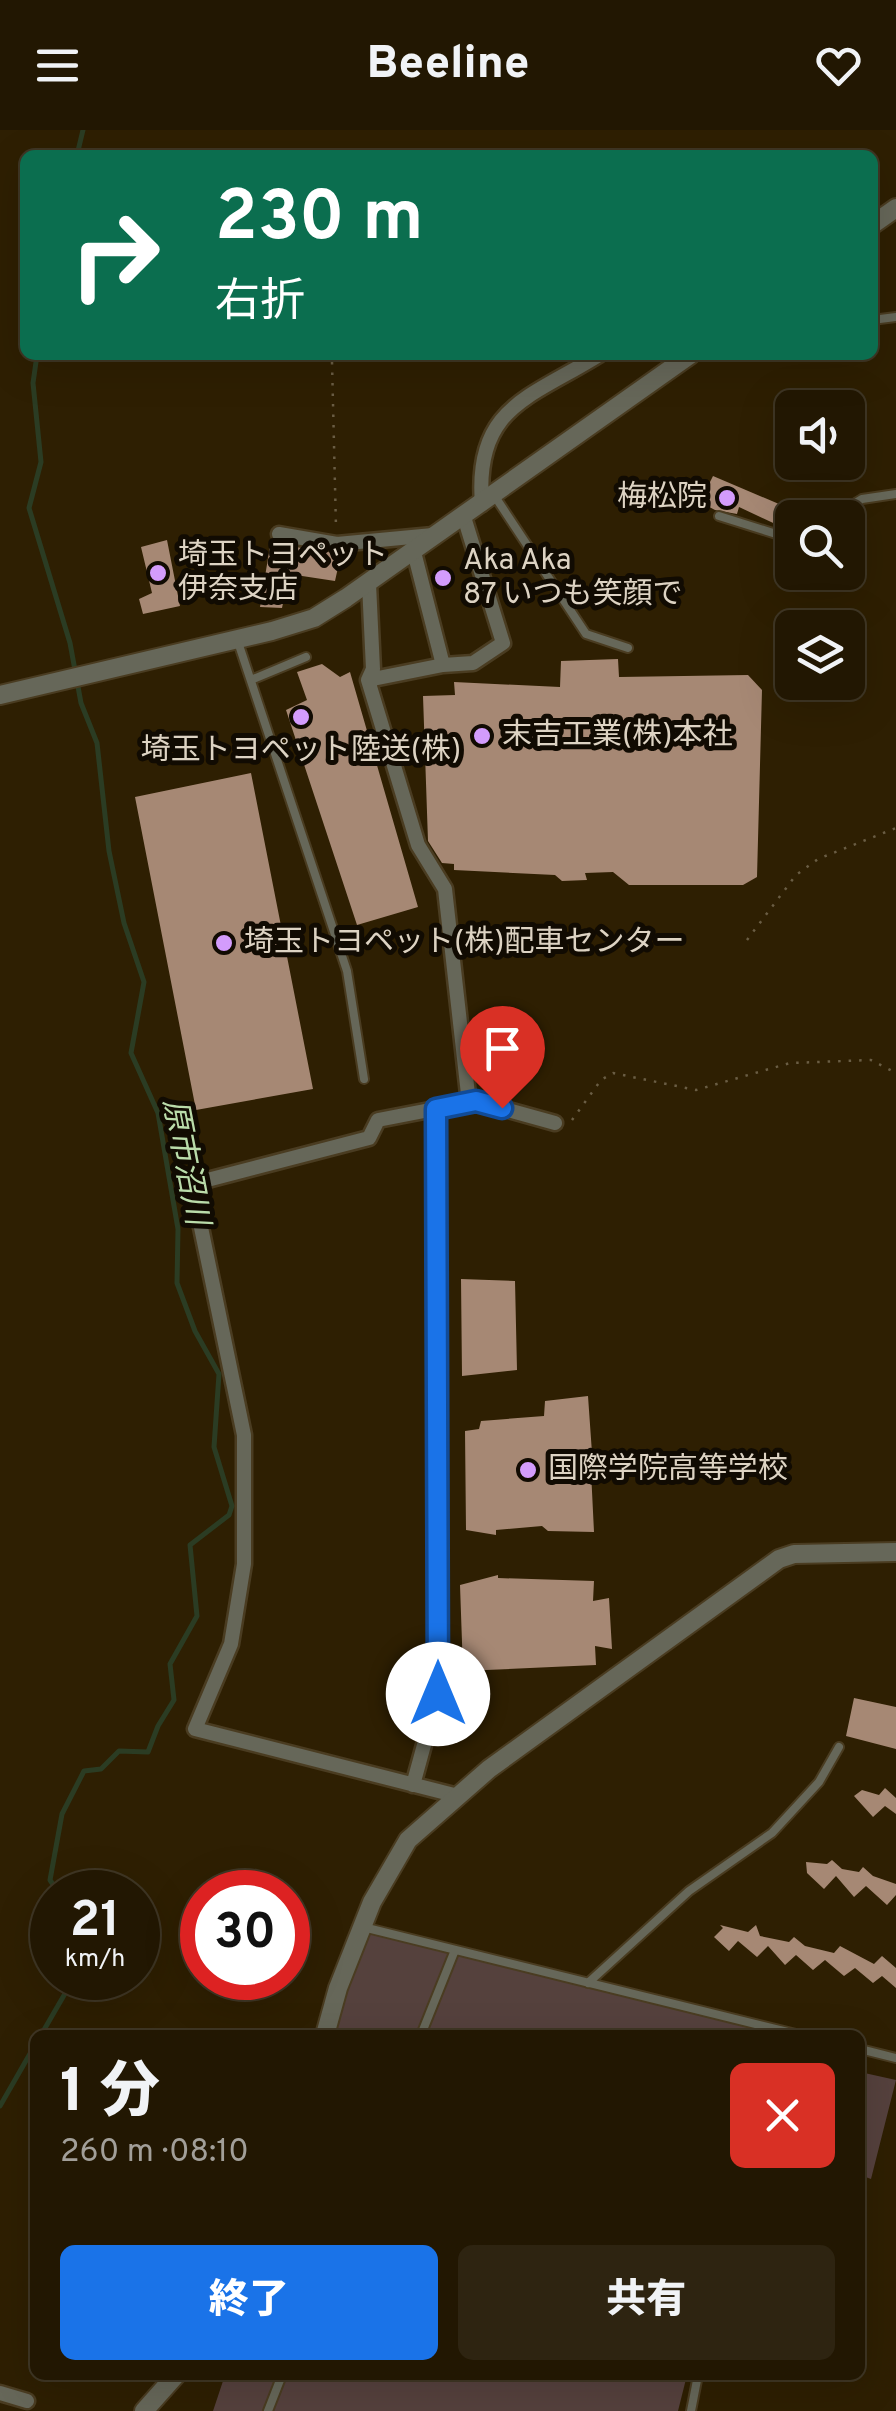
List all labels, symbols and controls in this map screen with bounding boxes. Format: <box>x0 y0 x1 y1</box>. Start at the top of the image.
text: Beeline <box>367 37 529 94</box>
icon: menu <box>30 38 85 93</box>
icon: heart <box>811 38 866 93</box>
text: 230 m <box>215 176 424 265</box>
icon: right <box>50 190 180 320</box>
text: 右折 <box>215 275 305 332</box>
map controls <box>775 390 865 700</box>
button: sound <box>775 390 865 480</box>
place label: 梅松院 <box>617 480 707 517</box>
marker: 梅松院 <box>716 487 738 509</box>
button: search <box>775 500 865 590</box>
place label: 埼玉トヨペット 伊奈支店 <box>178 538 388 609</box>
place label: Aka Aka 87 いつも笑顔で <box>463 543 683 614</box>
marker: 埼玉トヨペット 伊奈支店 <box>147 562 169 584</box>
marker: Aka Aka 87 いつも笑顔で <box>432 567 454 589</box>
button: layers <box>775 610 865 700</box>
marker: 埼玉トヨペット陸送(株) <box>290 706 312 728</box>
place label: 末吉工業(株)本社 <box>502 718 733 755</box>
marker: 末吉工業(株)本社 <box>471 725 493 747</box>
place label: 埼玉トヨペット陸送(株) <box>141 733 461 770</box>
place label: 埼玉トヨペット(株)配車センター <box>244 925 685 962</box>
marker: 埼玉トヨペット(株)配車センター <box>213 932 235 954</box>
pin <box>460 1006 545 1109</box>
icon: arrive <box>475 1021 530 1076</box>
water label: 原市沼川 <box>152 1095 216 1232</box>
place label: 国際学院高等学校 <box>548 1452 788 1489</box>
marker: 国際学院高等学校 <box>517 1459 539 1481</box>
position arrow <box>386 1642 490 1746</box>
speed limit sign: 30 <box>180 1870 310 2000</box>
text: 21 <box>70 1891 120 1954</box>
text: km/h <box>65 1944 125 1976</box>
text: 1 分 <box>60 2057 160 2133</box>
button: close <box>730 2063 835 2168</box>
text: 260 m · 08:10 <box>60 2133 249 2173</box>
button: 終了 <box>60 2245 438 2360</box>
button: 共有 <box>458 2245 835 2360</box>

